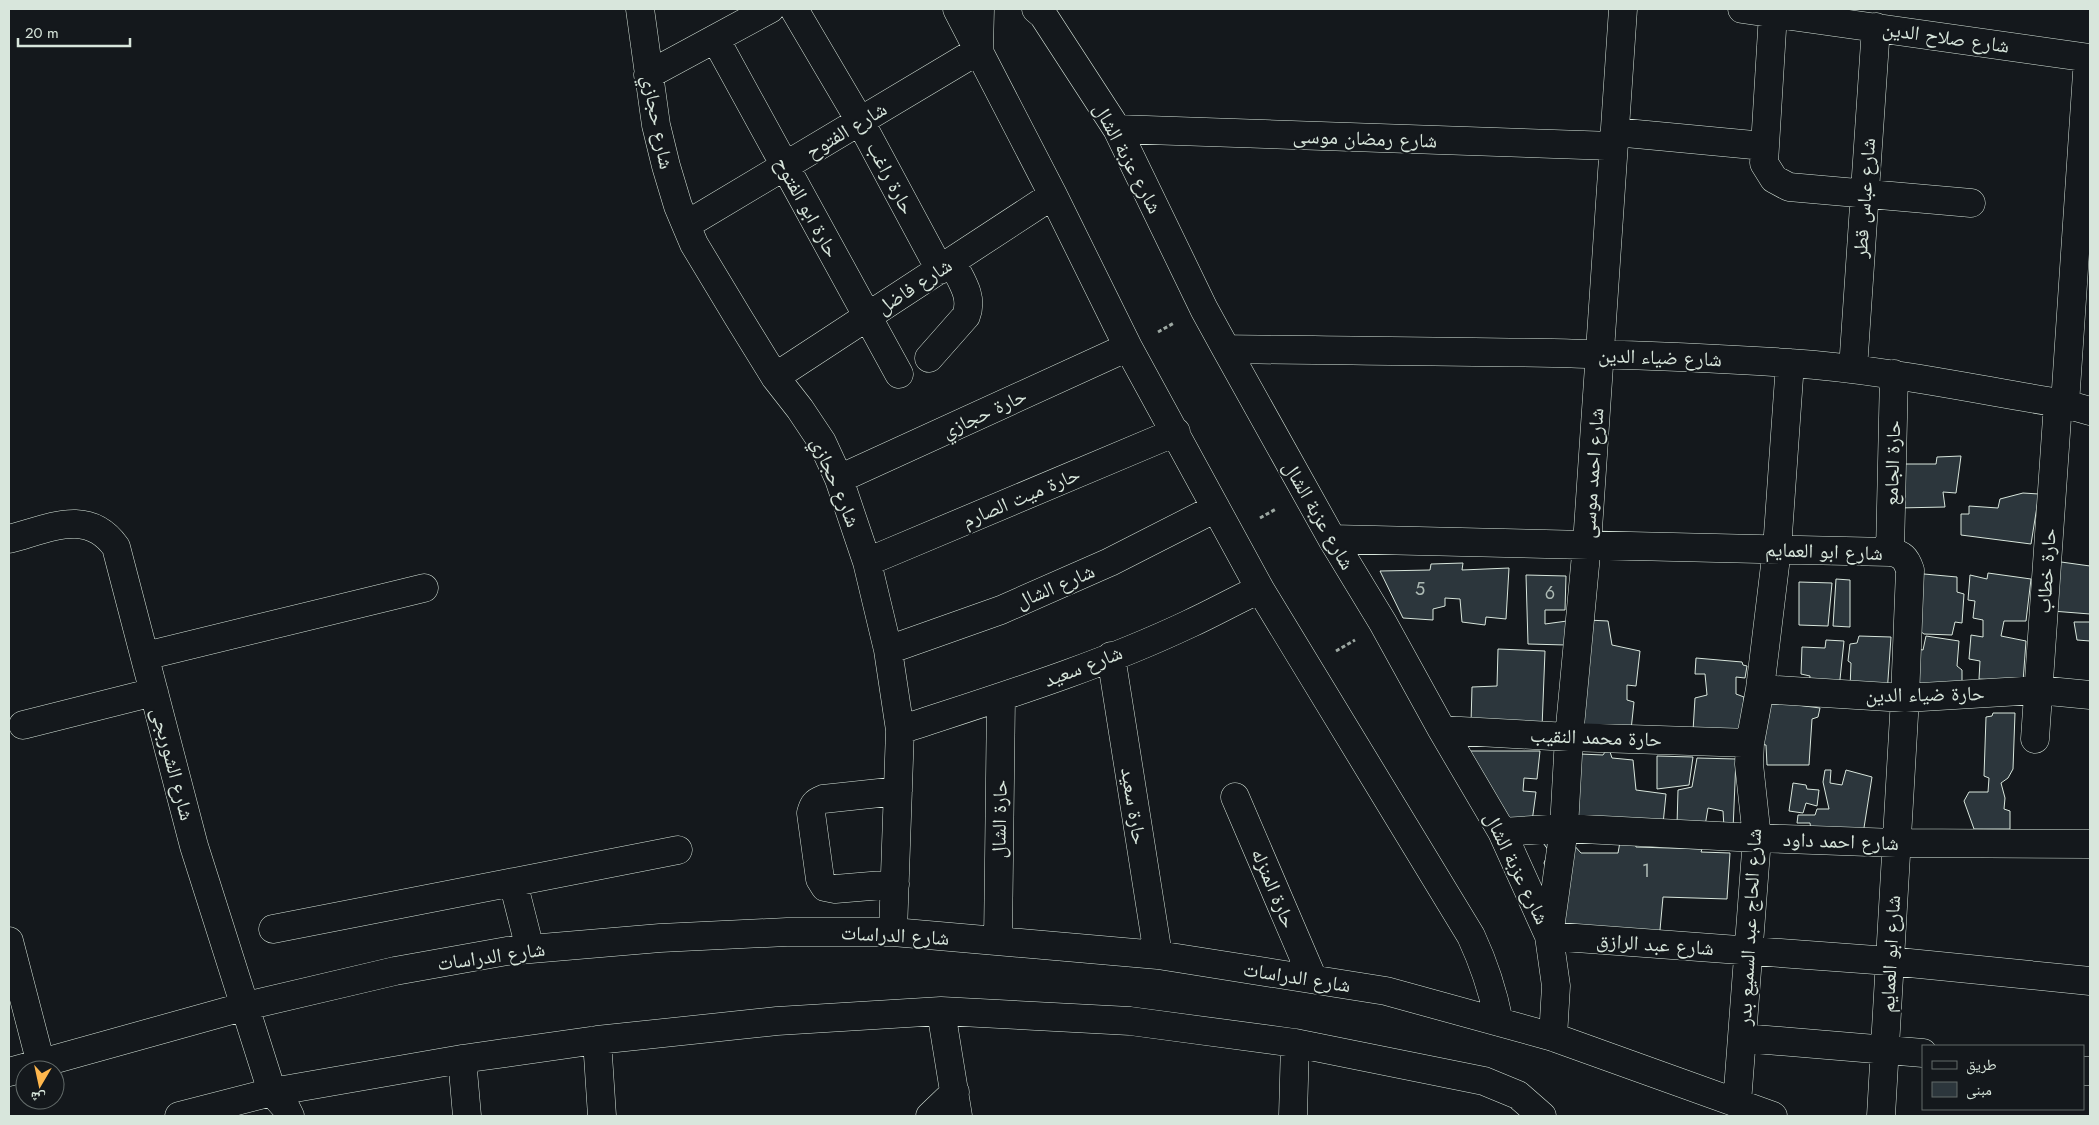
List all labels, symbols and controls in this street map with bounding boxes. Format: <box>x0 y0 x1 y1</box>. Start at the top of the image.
street label: شارع صلاح الدين <box>1881 14 2011 61</box>
scale bar <box>18 15 130 47</box>
text: 20 m <box>25 22 59 44</box>
street label: شارع حجازي <box>633 73 681 172</box>
street label: شارع الفتوح <box>800 95 892 166</box>
street label: شارع عزبة الشال <box>1086 98 1169 219</box>
street label: شارع رمضان موسى <box>1292 121 1438 156</box>
street label: حارة راغب <box>859 137 922 220</box>
street label: شارع عباس قطر <box>1846 137 1883 260</box>
street label: حارة ابو الفتوح <box>767 152 846 263</box>
street label: شارع فاضل <box>871 251 958 322</box>
street label: شارع ضياء الدين <box>1598 341 1722 374</box>
street label: حارة حجازي <box>937 381 1032 447</box>
street label: شارع احمد موسى <box>1573 407 1612 539</box>
street label: حارة الجامع <box>1877 419 1908 506</box>
street label: شارع حجازي <box>803 433 867 532</box>
street label: شارع عزبة الشال <box>1276 455 1362 575</box>
street label: حارة ميت الصارم <box>958 459 1085 535</box>
street label: حارة خطاب <box>2029 527 2064 615</box>
street label: شارع ابو العمايم <box>1765 535 1883 568</box>
street label: شارع الشال <box>1011 557 1099 616</box>
house number: 5 <box>1415 576 1425 602</box>
house number: 6 <box>1545 580 1555 606</box>
street label: شارع سعيد <box>1040 638 1127 695</box>
street label: حارة ضياء الدين <box>1865 679 1985 710</box>
street label: شارع الشوربجى <box>144 704 202 824</box>
street label: حارة محمد النقيب <box>1530 721 1663 754</box>
street label: حارة سعيد <box>1113 765 1154 847</box>
street label: حارة الشال <box>984 779 1015 859</box>
street label: شارع عزبة الشال <box>1477 807 1556 929</box>
street label: شارع احمد داود <box>1783 825 1899 858</box>
street label: شارع الحاج عبد السميع بدر <box>1730 828 1769 1027</box>
street label: حارة المنزله <box>1244 844 1303 933</box>
house number: 1 <box>1642 858 1650 884</box>
street label: شارع ابو العمايم <box>1873 895 1908 1014</box>
street label: شارع الدراسات <box>840 918 950 953</box>
street label: شارع عبد الرازق <box>1595 926 1715 963</box>
street label: شارع الدراسات <box>435 935 547 978</box>
street label: شارع الدراسات <box>1241 955 1353 1000</box>
legend <box>1922 1045 2084 1110</box>
text: طريق <box>1966 1054 1997 1076</box>
north arrow <box>15 1060 65 1110</box>
text: مبنى <box>1966 1079 1992 1101</box>
text: ش <box>29 1087 47 1109</box>

